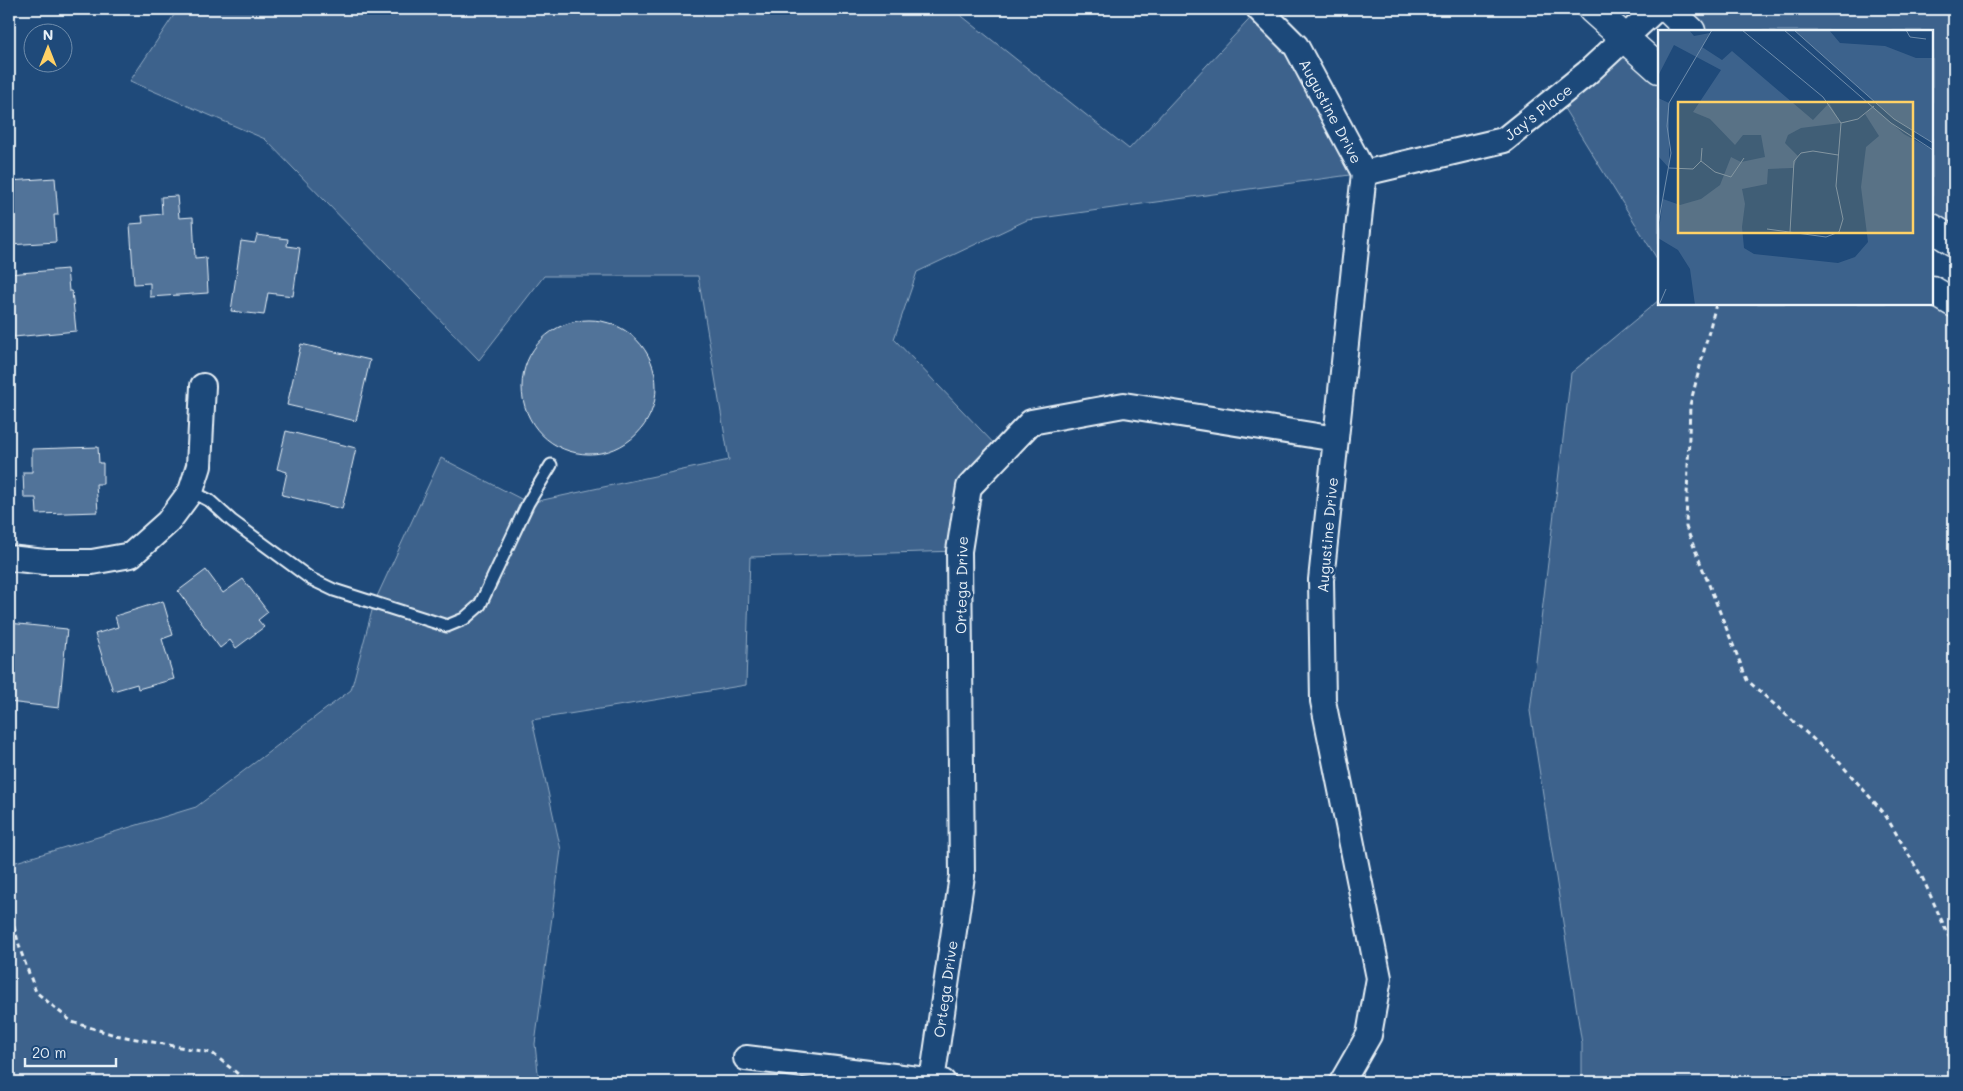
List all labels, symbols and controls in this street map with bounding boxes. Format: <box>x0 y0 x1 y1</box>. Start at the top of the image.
north arrow <box>22 22 72 72</box>
text: N <box>43 25 53 44</box>
inset map <box>1658 30 1933 305</box>
street label: Augustine Drive <box>1295 55 1367 167</box>
street label: Jay's Place <box>1500 79 1576 145</box>
street label: Augustine Drive <box>1312 476 1342 594</box>
street label: Ortega Drive <box>950 536 972 634</box>
street label: Ortega Drive <box>928 939 962 1039</box>
scale bar <box>25 1036 116 1068</box>
text: 20 m <box>32 1042 66 1062</box>

